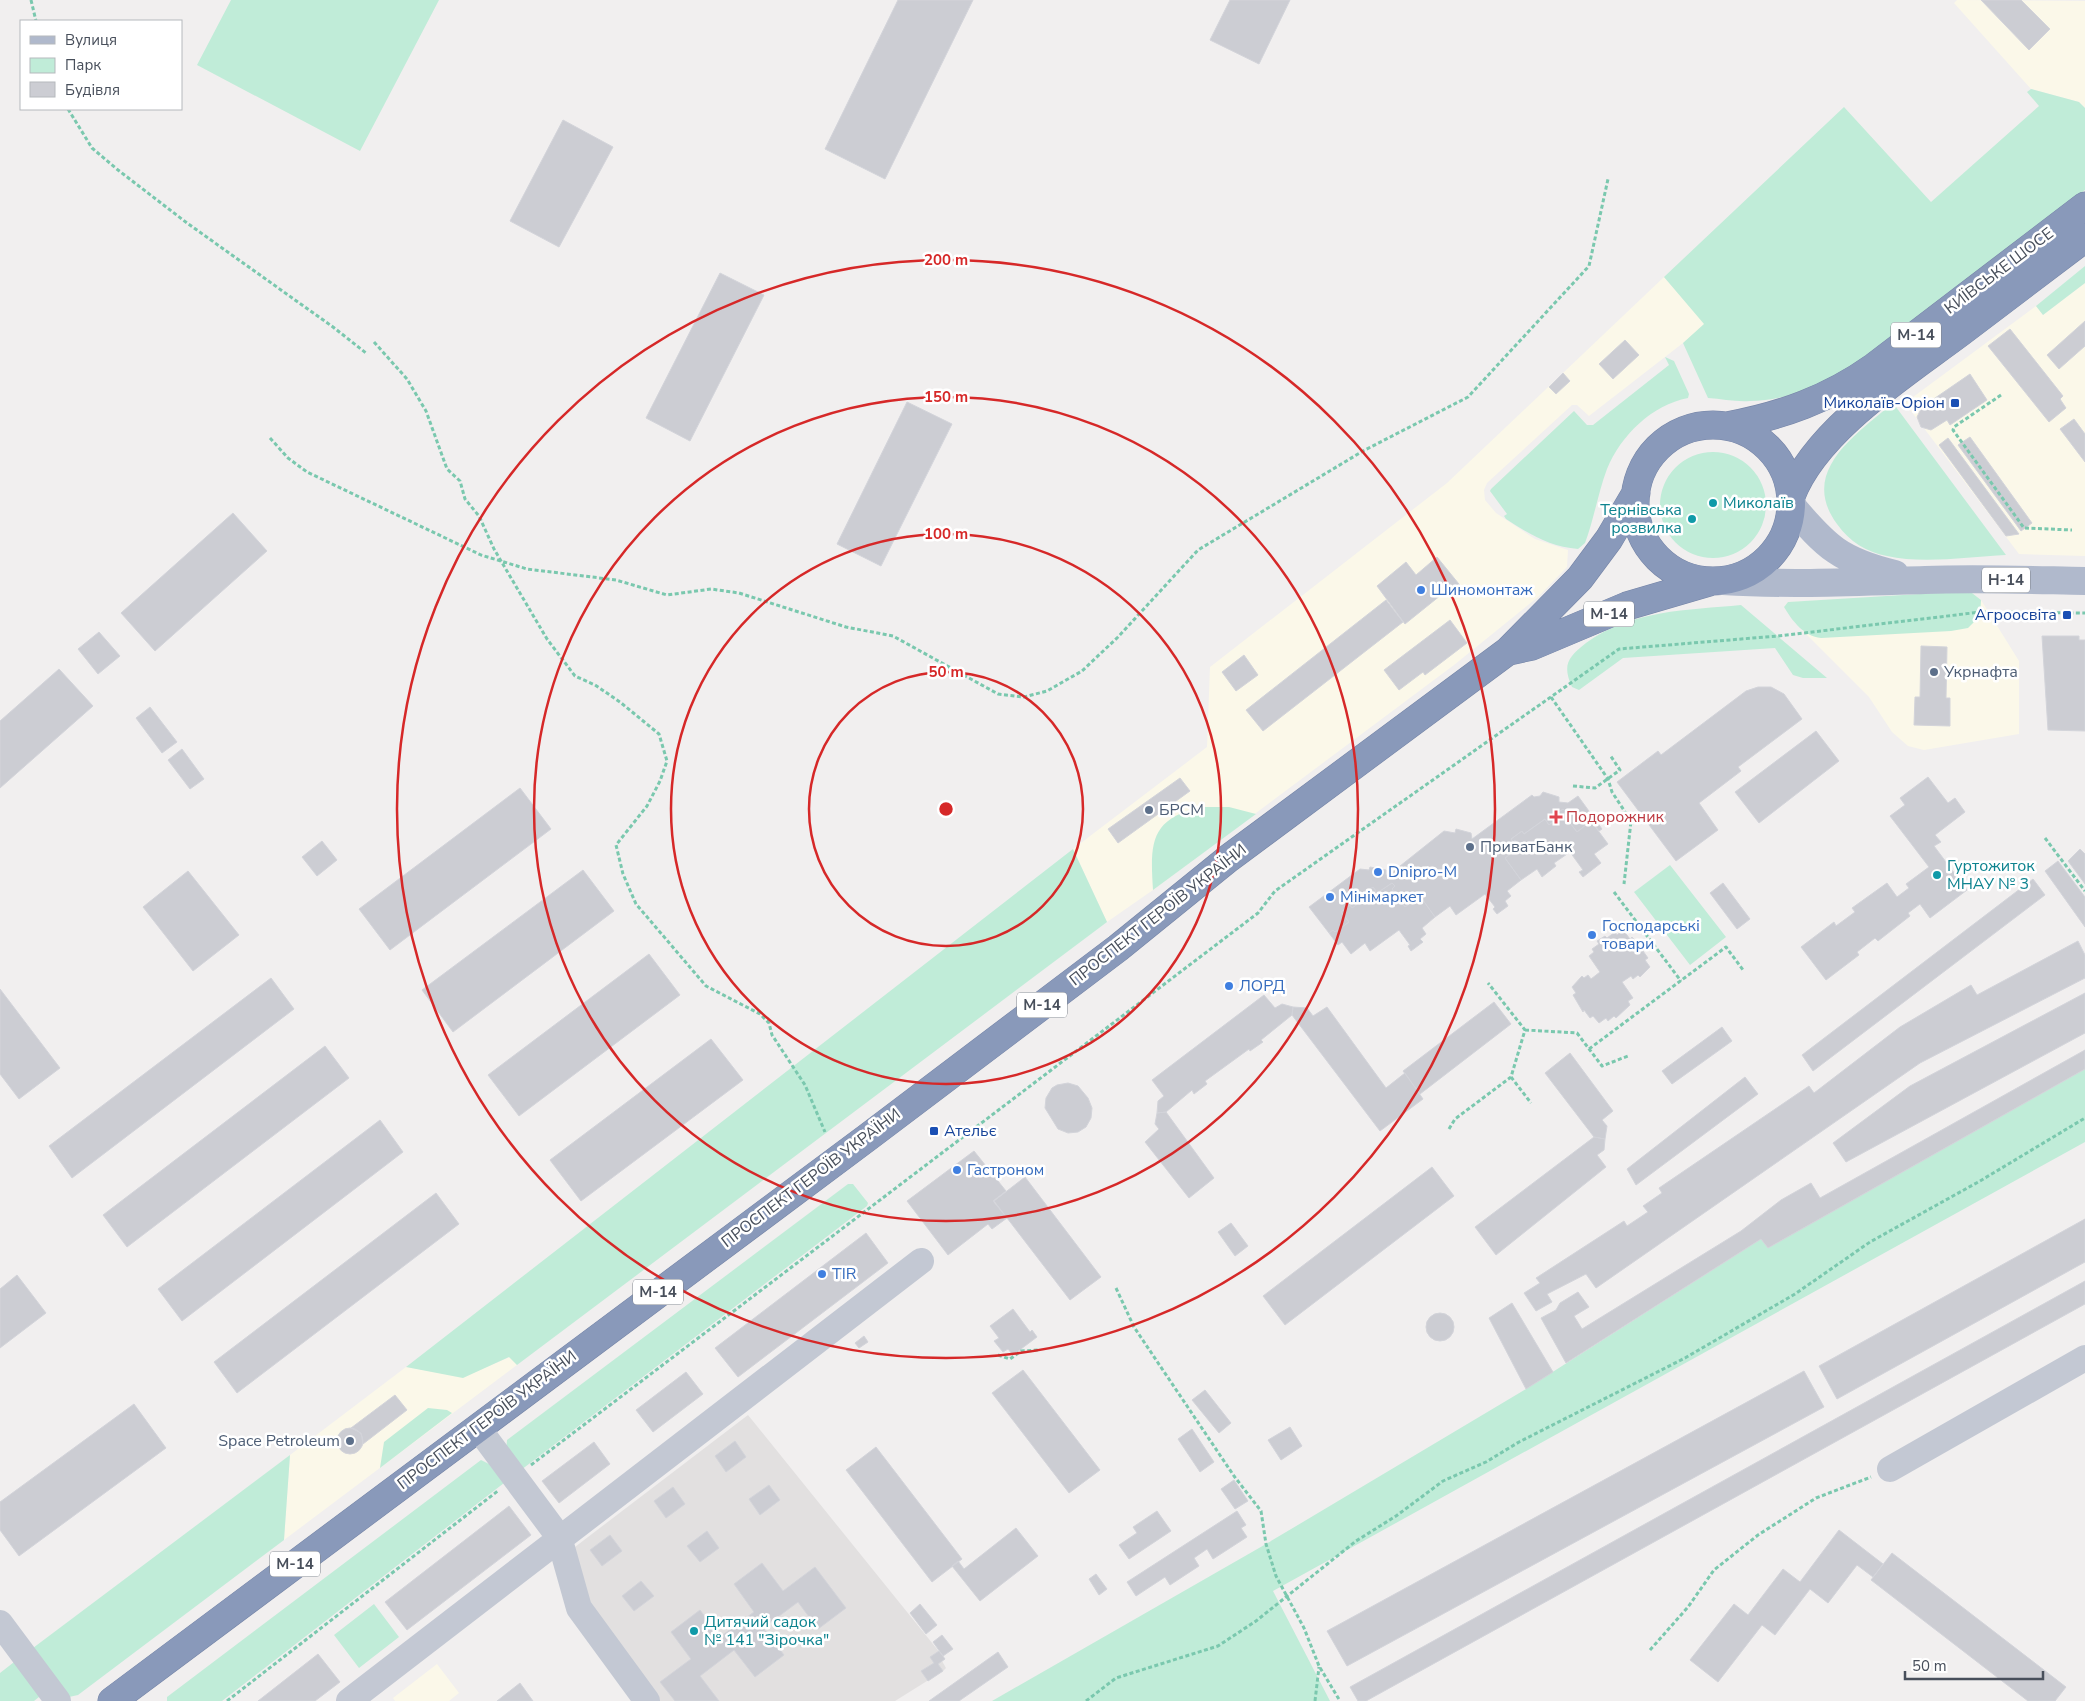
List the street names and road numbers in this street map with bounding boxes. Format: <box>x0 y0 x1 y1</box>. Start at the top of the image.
street label: КИЇВСЬКЕ ШОСЕ <box>1940 223 2058 319</box>
road number: М-14 <box>1891 322 1941 348</box>
road number: Н-14 <box>1982 568 2030 592</box>
road number: М-14 <box>1584 602 1634 626</box>
street label: ПРОСПЕКТ ГЕРОЇВ УКРАЇНИ <box>1065 839 1251 991</box>
road number: М-14 <box>1017 992 1067 1018</box>
street label: ПРОСПЕКТ ГЕРОЇВ УКРАЇНИ <box>717 1103 905 1253</box>
road number: М-14 <box>633 1280 683 1304</box>
street label: ПРОСПЕКТ ГЕРОЇВ УКРАЇНИ <box>393 1345 581 1495</box>
road number: М-14 <box>270 1552 320 1576</box>

